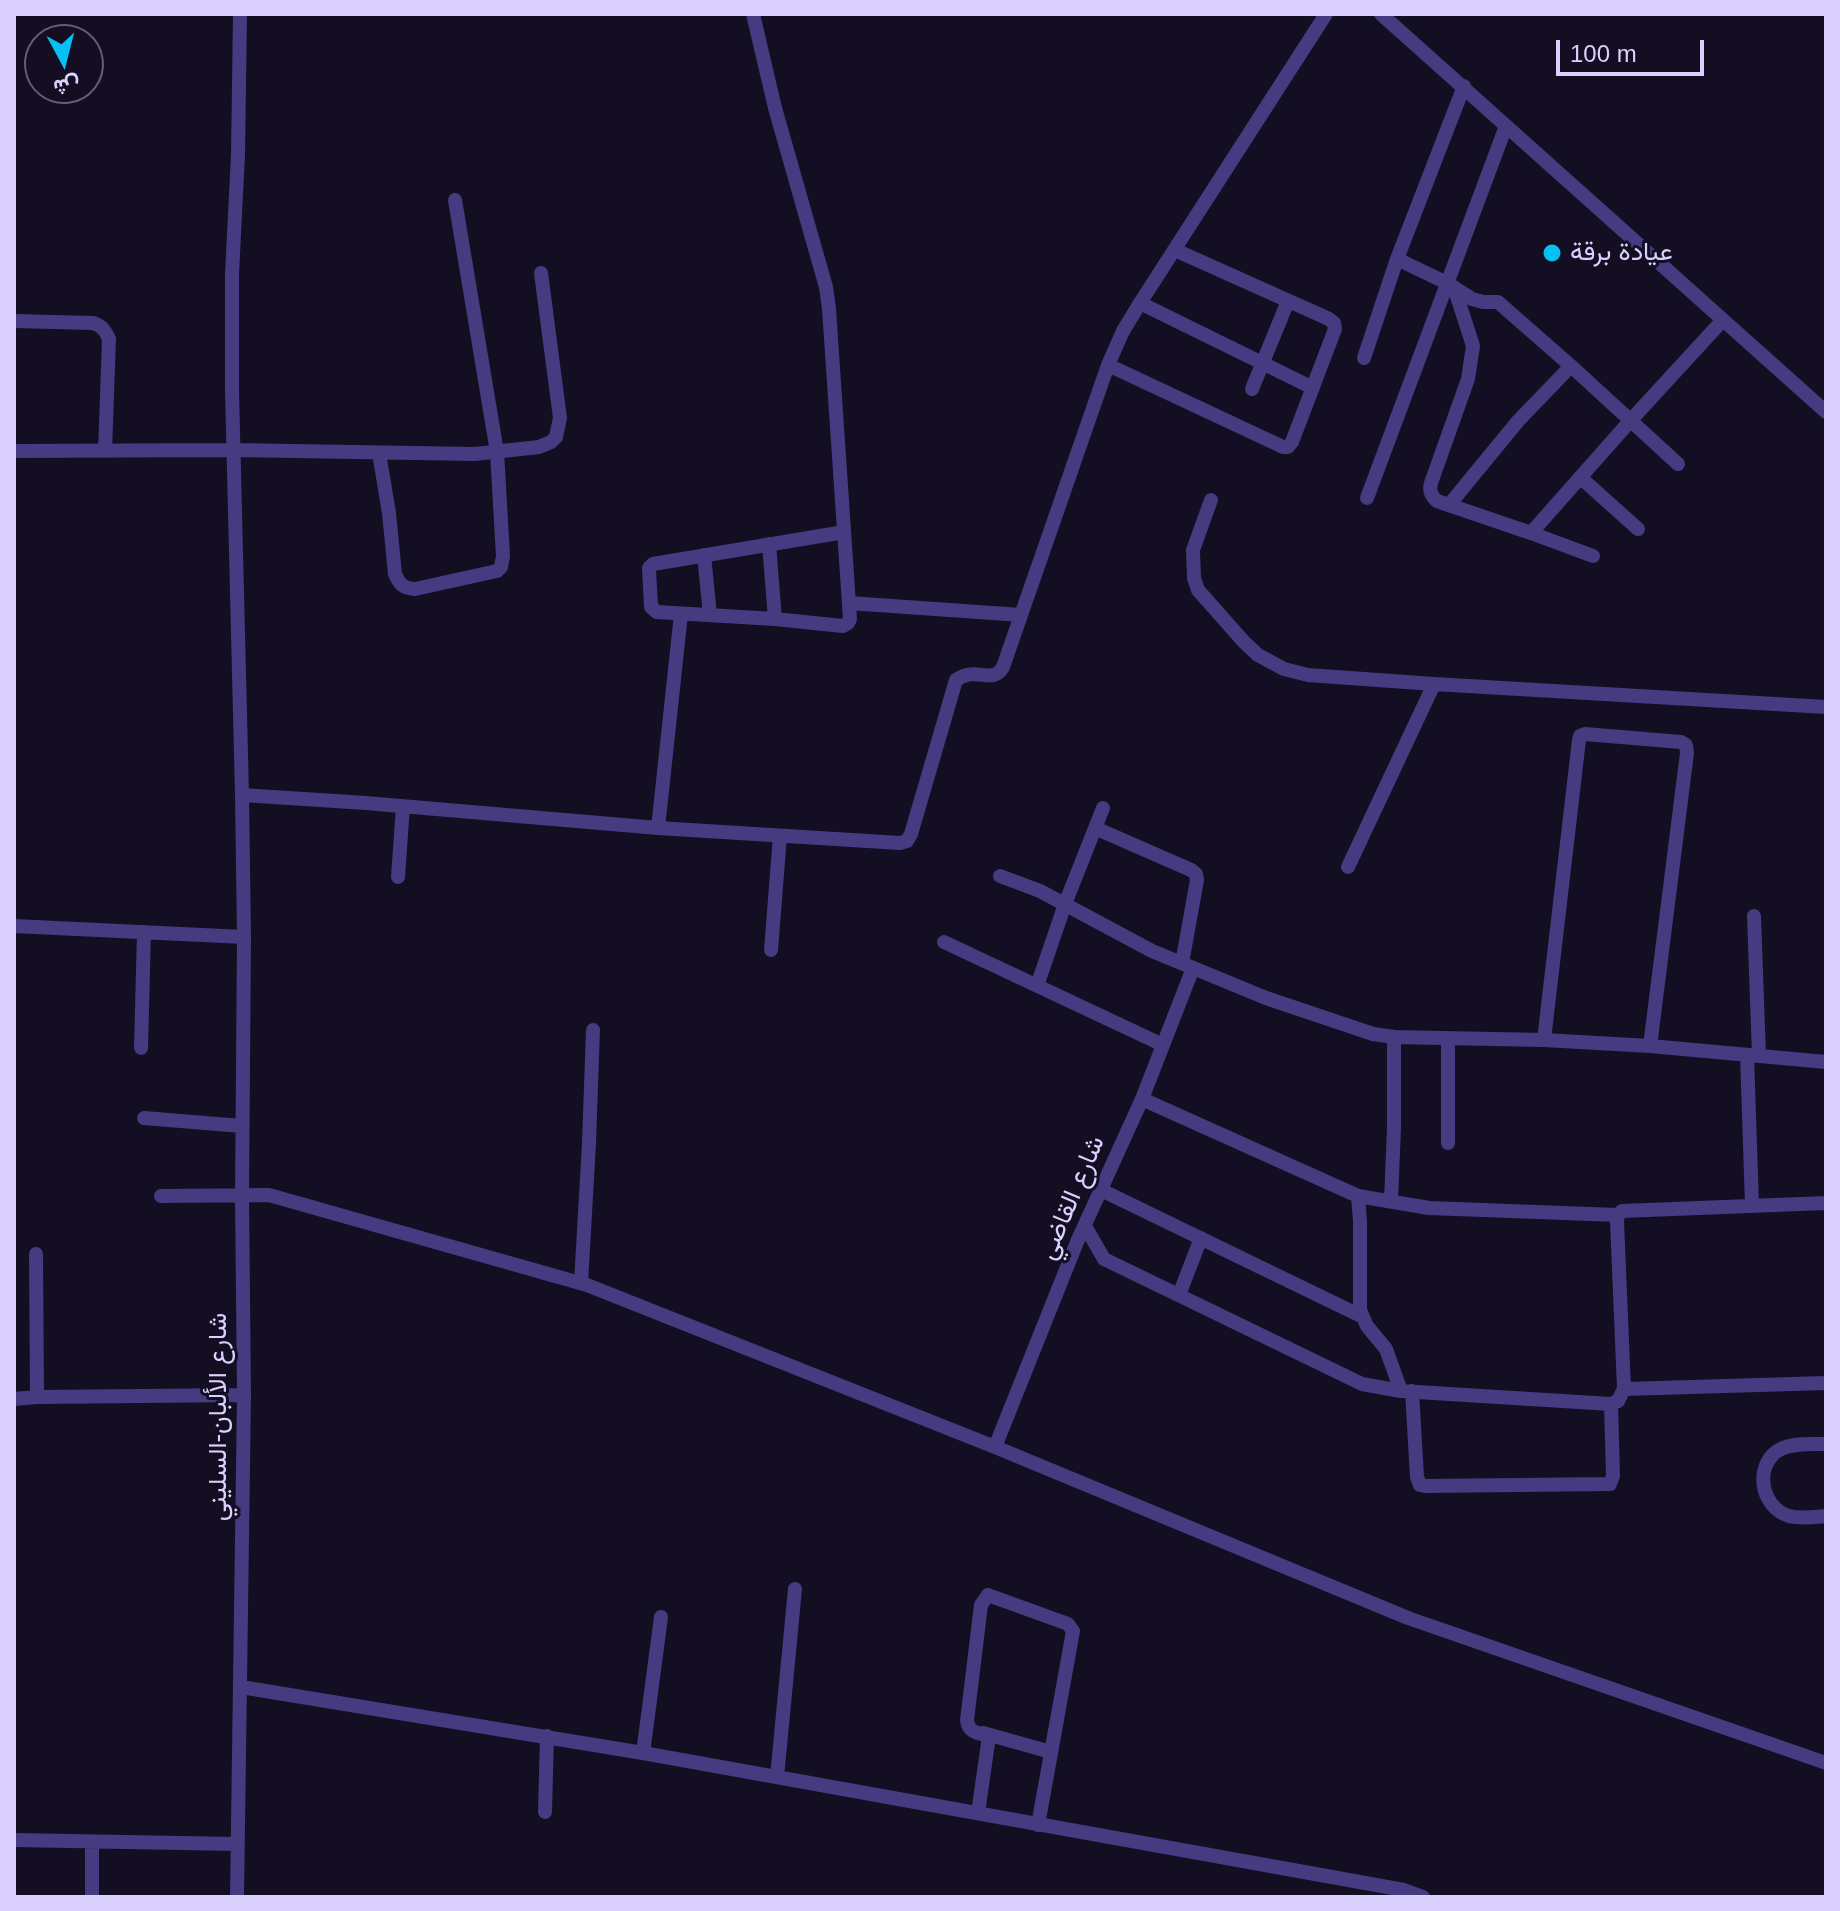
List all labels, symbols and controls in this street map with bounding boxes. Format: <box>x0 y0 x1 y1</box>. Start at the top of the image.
north arrow <box>24 24 104 104</box>
scale bar <box>1560 24 1708 74</box>
text: 100 m <box>1570 40 1637 67</box>
text: ش <box>52 72 81 100</box>
place label: عيادة برقة <box>1570 237 1673 269</box>
marker: عيادة برقة <box>1541 242 1563 264</box>
street label: شارع القاضي <box>1032 1131 1112 1265</box>
street label: شارع الألبان-السليني <box>203 1313 235 1521</box>

